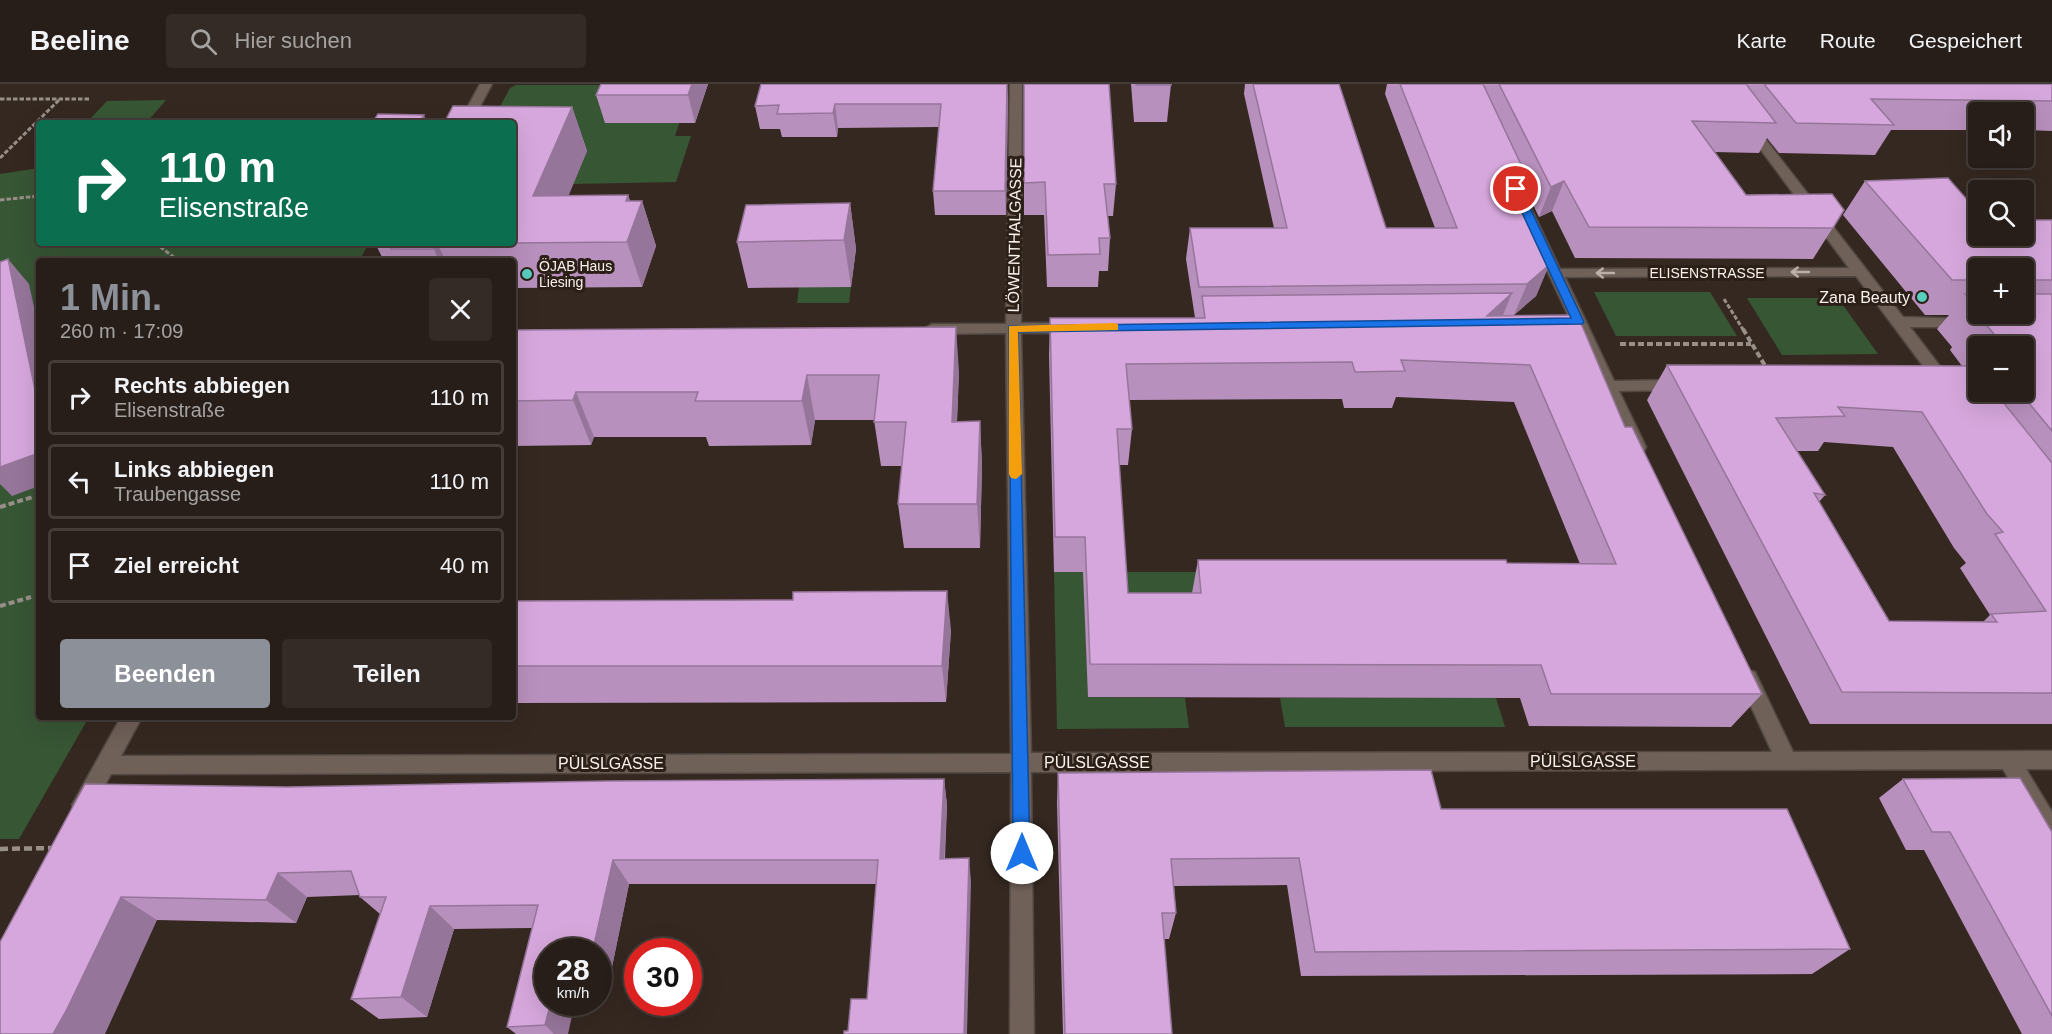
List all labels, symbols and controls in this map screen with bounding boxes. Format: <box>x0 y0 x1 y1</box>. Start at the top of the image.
search box <box>166 14 586 68</box>
text: Beeline <box>30 25 130 56</box>
icon: search <box>187 25 220 58</box>
text: Hier suchen <box>235 28 352 53</box>
text: Karte <box>1737 29 1787 52</box>
text: Route <box>1820 29 1876 52</box>
text: Gespeichert <box>1909 29 2022 52</box>
map controls <box>1968 102 2034 402</box>
button: sound <box>1968 102 2034 168</box>
icon: right <box>60 144 138 222</box>
text: 110 m <box>159 144 276 191</box>
street label: LÖWENTHALGASSE <box>1005 158 1024 312</box>
pin <box>1490 163 1541 214</box>
icon: arrive <box>1499 172 1532 205</box>
button: search <box>1968 180 2034 246</box>
text: Elisenstraße <box>159 193 309 223</box>
place label: ÖJAB Haus Liesing <box>539 257 612 290</box>
button: + <box>1968 258 2034 324</box>
street label: ELISENSTRASSE <box>1649 265 1765 281</box>
one-way arrow <box>1790 266 1810 278</box>
marker: ÖJAB Haus Liesing <box>520 267 534 281</box>
one-way arrow <box>1595 267 1615 279</box>
text: 1 Min. <box>60 277 162 318</box>
button: close <box>429 278 492 341</box>
place label: Zana Beauty <box>1819 289 1910 306</box>
marker: Zana Beauty <box>1915 290 1929 304</box>
text: 260 m · 17:09 <box>60 320 183 342</box>
button: − <box>1968 336 2034 402</box>
text: Rechts abbiegen <box>114 373 290 398</box>
icon: right <box>63 381 96 414</box>
text: 110 m <box>429 385 489 410</box>
text: Elisenstraße <box>114 399 225 421</box>
text: Links abbiegen <box>114 457 274 482</box>
icon: left <box>63 465 96 498</box>
text: 110 m <box>429 469 489 494</box>
text: Traubengasse <box>114 483 241 505</box>
icon: arrive <box>63 549 96 582</box>
text: Ziel erreicht <box>114 553 239 578</box>
text: 40 m <box>440 553 489 578</box>
button: Beenden <box>60 639 270 708</box>
button: Teilen <box>282 639 492 708</box>
street label: PÜLSLGASSE <box>1530 753 1636 770</box>
street label: PÜLSLGASSE <box>1044 754 1150 771</box>
street label: PÜLSLGASSE <box>558 755 664 772</box>
position arrow <box>990 821 1054 885</box>
speed limit sign: 30 <box>624 938 702 1016</box>
text: 28 <box>556 953 590 986</box>
text: km/h <box>557 984 589 1001</box>

